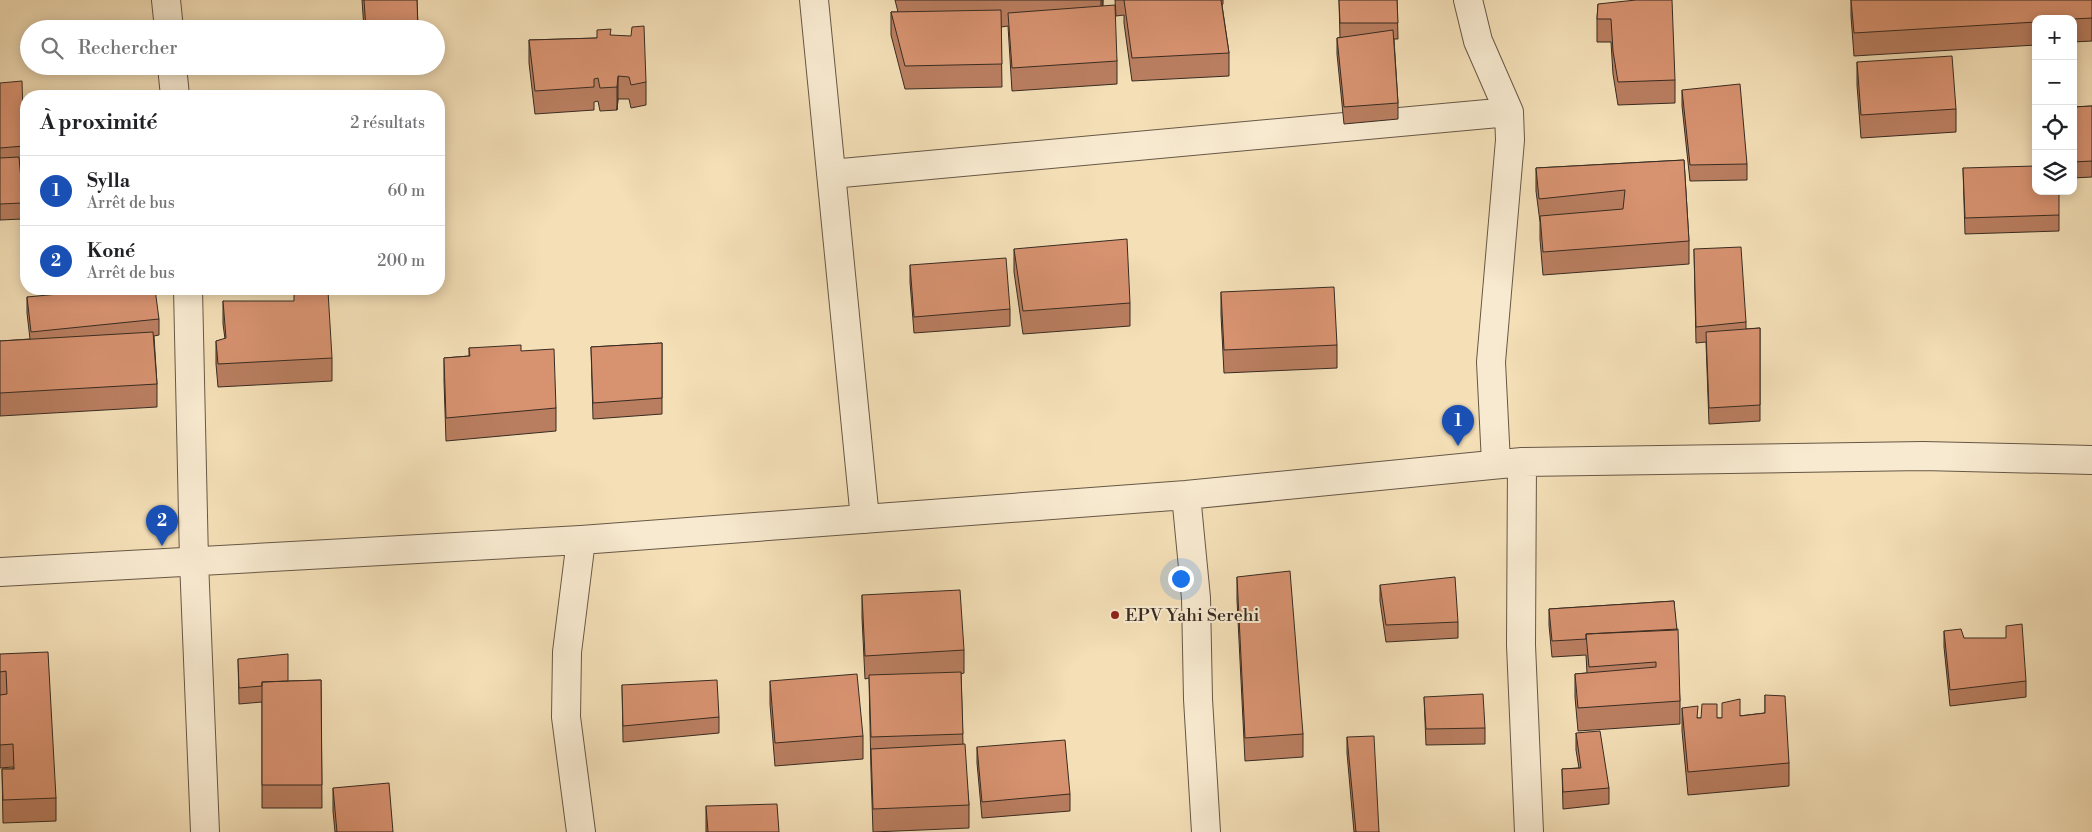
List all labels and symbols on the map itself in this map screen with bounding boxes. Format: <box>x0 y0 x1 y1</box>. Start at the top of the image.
pin: 1 <box>1442 405 1474 446</box>
pin: 2 <box>146 505 178 546</box>
your location <box>1168 566 1194 592</box>
place label: EPV Yahi Serehi <box>1125 604 1260 627</box>
marker: EPV Yahi Serehi <box>1109 609 1121 621</box>

